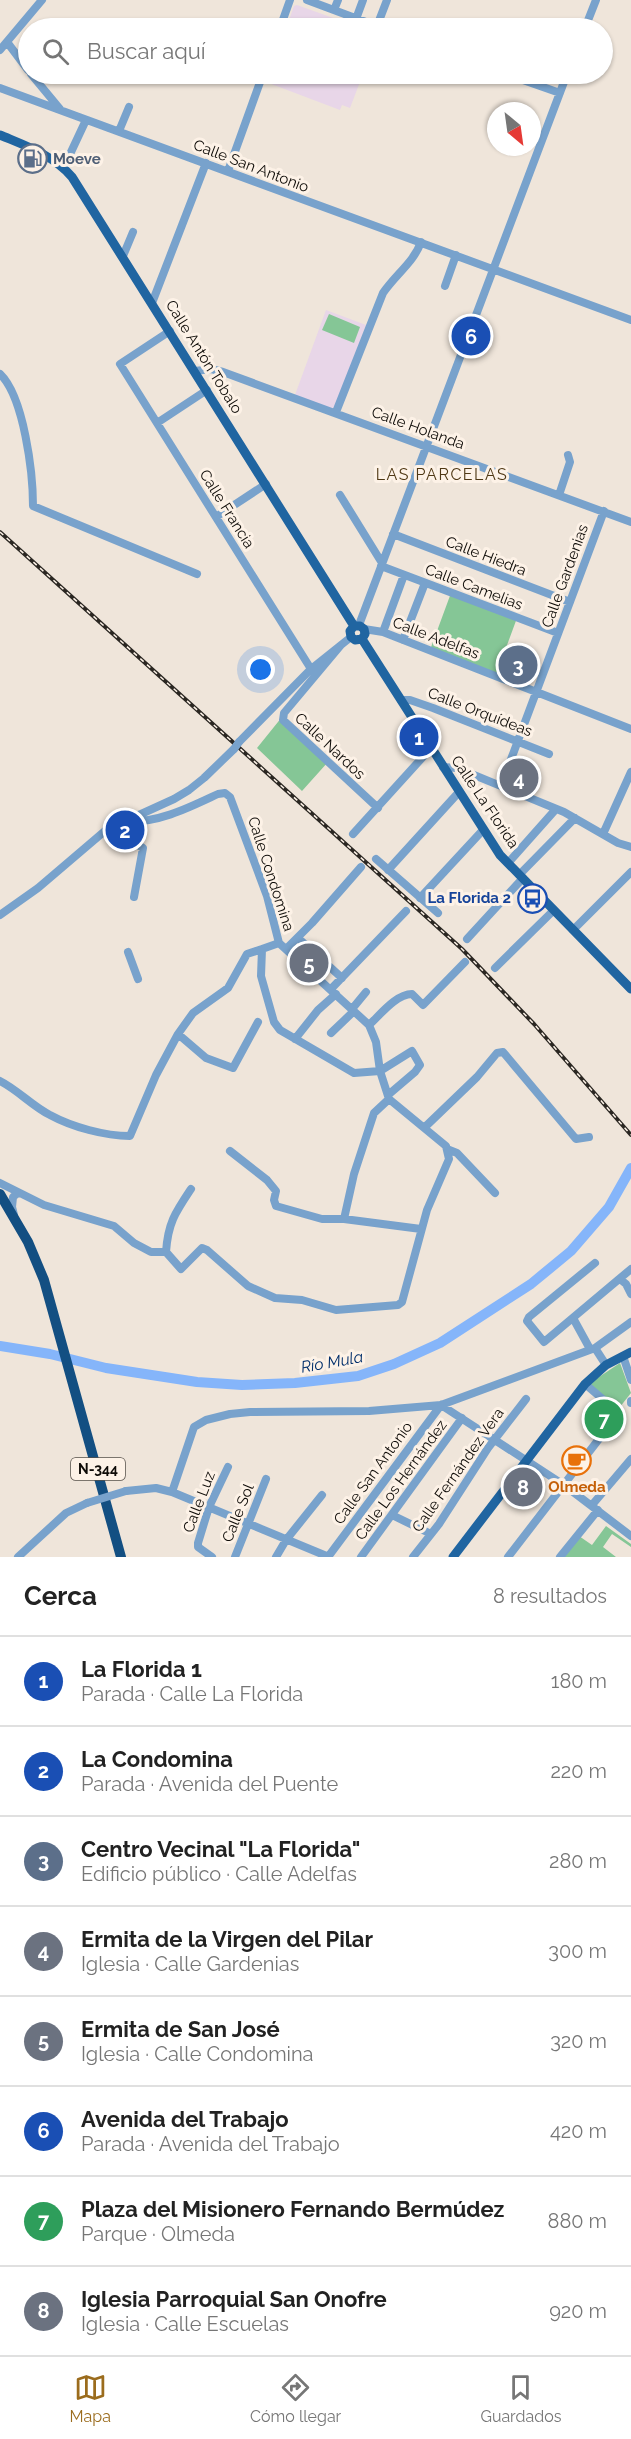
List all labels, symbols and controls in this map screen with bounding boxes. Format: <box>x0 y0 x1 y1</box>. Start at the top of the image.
search box <box>18 18 613 84</box>
icon: search <box>39 35 72 68</box>
text: Buscar aquí <box>87 38 206 64</box>
north arrow <box>487 102 541 156</box>
street label: Calle San Antonio <box>191 136 311 196</box>
fuel station icon: Moeve <box>16 143 48 175</box>
place label: Moeve <box>53 150 101 168</box>
street label: Calle Antón Tobalo <box>162 297 246 417</box>
pin: 6 <box>452 314 490 358</box>
street label: Calle Holanda <box>369 403 467 453</box>
district label: LAS PARCELAS <box>376 465 508 484</box>
street label: Calle Francia <box>196 466 258 552</box>
street label: Calle Gardenias <box>538 522 592 630</box>
street label: Calle Hiedra <box>443 532 529 580</box>
street label: Calle Camelias <box>423 560 525 614</box>
street label: Calle Adelfas <box>390 613 482 663</box>
pin: 3 <box>498 642 538 688</box>
your location <box>246 655 275 684</box>
street label: Calle Orquídeas <box>425 684 535 740</box>
street label: Calle Nardos <box>291 709 369 783</box>
pin: 1 <box>400 714 438 760</box>
street label: Calle La Florida <box>447 752 523 852</box>
pin: 4 <box>500 756 538 800</box>
pin: 2 <box>106 808 144 852</box>
street label: Calle Condomina <box>244 814 298 934</box>
bus stop icon: La Florida 2 <box>516 882 548 914</box>
place label: La Florida 2 <box>428 889 511 907</box>
pin: 5 <box>290 940 328 986</box>
water label: Río Mula <box>299 1347 365 1377</box>
pin: 7 <box>584 1396 624 1442</box>
street label: Calle Fernández Vera <box>408 1404 508 1536</box>
street label: Calle Los Hernández <box>351 1416 451 1544</box>
street label: Calle San Antonio <box>330 1418 416 1528</box>
cafe icon: Olmeda <box>561 1444 593 1476</box>
road number: N-344 <box>71 1458 125 1480</box>
pin: 8 <box>504 1464 542 1510</box>
street label: Calle Luz <box>179 1469 219 1535</box>
place label: Olmeda <box>548 1478 606 1496</box>
street label: Calle Sol <box>218 1480 258 1545</box>
text: Cerca <box>24 1581 97 1611</box>
text: 8 resultados <box>493 1584 607 1608</box>
text: La Florida 1 <box>81 1656 202 1682</box>
text: 1 <box>39 1669 48 1693</box>
text: 180 m <box>551 1669 607 1693</box>
text: Parada · Calle La Florida <box>81 1682 303 1706</box>
text: La Condomina <box>81 1746 233 1772</box>
text: 2 <box>38 1759 49 1783</box>
text: 220 m <box>550 1759 607 1783</box>
text: Parada · Avenida del Puente <box>81 1772 338 1796</box>
text: Centro Vecinal "La Florida" <box>81 1836 360 1862</box>
text: 3 <box>38 1849 49 1873</box>
text: 280 m <box>549 1849 607 1873</box>
text: Edificio público · Calle Adelfas <box>81 1862 357 1886</box>
text: Ermita de la Virgen del Pilar <box>81 1926 373 1952</box>
text: 4 <box>38 1939 49 1963</box>
text: 300 m <box>548 1939 607 1963</box>
text: Iglesia · Calle Gardenias <box>81 1952 299 1976</box>
text: Ermita de San José <box>81 2016 280 2042</box>
text: 5 <box>38 2029 49 2053</box>
text: 320 m <box>550 2029 607 2053</box>
text: Iglesia · Calle Condomina <box>81 2042 314 2066</box>
text: Avenida del Trabajo <box>81 2106 289 2132</box>
text: 6 <box>37 2119 50 2143</box>
text: 420 m <box>550 2119 607 2143</box>
text: Parada · Avenida del Trabajo <box>81 2132 340 2156</box>
text: Plaza del Misionero Fernando Bermúdez <box>81 2196 504 2222</box>
text: 7 <box>38 2209 49 2233</box>
text: 880 m <box>548 2209 607 2233</box>
text: Parque · Olmeda <box>81 2222 235 2246</box>
text: Iglesia Parroquial San Onofre <box>81 2286 387 2312</box>
text: 8 <box>37 2299 50 2323</box>
text: 920 m <box>549 2299 607 2323</box>
text: Iglesia · Calle Escuelas <box>81 2312 289 2336</box>
tab: Mapa <box>70 2371 111 2426</box>
tab: Cómo llegar <box>250 2371 341 2426</box>
tab: Guardados <box>480 2371 561 2426</box>

